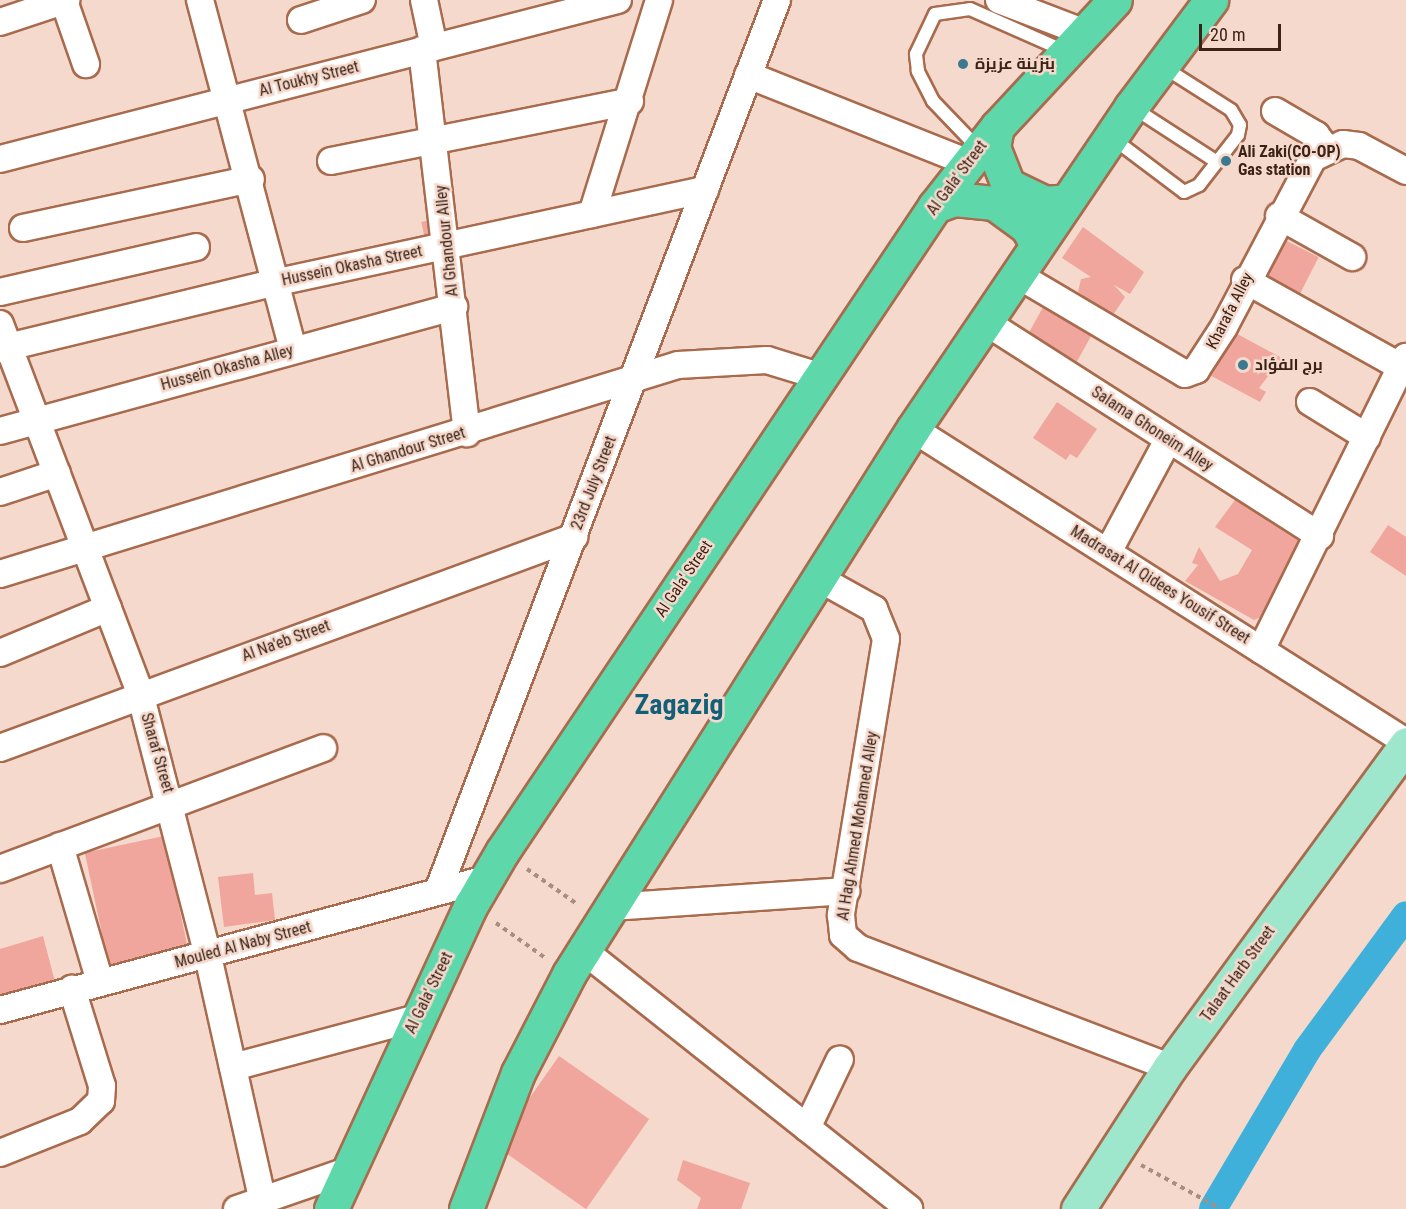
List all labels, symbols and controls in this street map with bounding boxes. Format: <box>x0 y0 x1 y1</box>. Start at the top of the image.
scale bar <box>1202 12 1284 50</box>
text: 20 m <box>1210 24 1245 45</box>
place label: بنزينة عزيزة <box>975 54 1055 74</box>
street label: Al Toukhy Street <box>257 57 361 101</box>
marker: بنزينة عزيزة <box>956 57 970 71</box>
street label: Al Gala' Street <box>923 137 991 219</box>
place label: Ali Zaki(CO-OP) Gas station <box>1238 142 1341 180</box>
marker: Ali Zaki(CO-OP) Gas station <box>1219 154 1233 168</box>
street label: Al Ghandour Alley <box>432 184 462 298</box>
street label: Hussein Okasha Street <box>280 242 424 290</box>
street label: Kharafa Alley <box>1203 269 1257 353</box>
street label: Hussein Okasha Alley <box>159 341 295 395</box>
place label: برج الفؤاد <box>1255 355 1323 375</box>
marker: برج الفؤاد <box>1236 358 1250 372</box>
street label: Salama Ghoneim Alley <box>1088 383 1216 475</box>
street label: Al Ghandour Street <box>348 423 468 477</box>
street label: 23rd July Street <box>567 433 621 533</box>
street label: Madrasat Al Qidees Yousif Street <box>1067 522 1253 648</box>
street label: Al Gala' Street <box>651 537 717 621</box>
street label: Al Na'eb Street <box>239 616 333 666</box>
district label: Zagazig <box>634 688 724 722</box>
street label: Sharaf Street <box>136 711 178 795</box>
street label: Al Hag Ahmed Mohamed Alley <box>834 730 882 922</box>
street label: Mouled Al Naby Street <box>173 918 313 972</box>
street label: Talaat Harb Street <box>1197 922 1279 1026</box>
street label: Al Gala' Street <box>401 949 457 1037</box>

